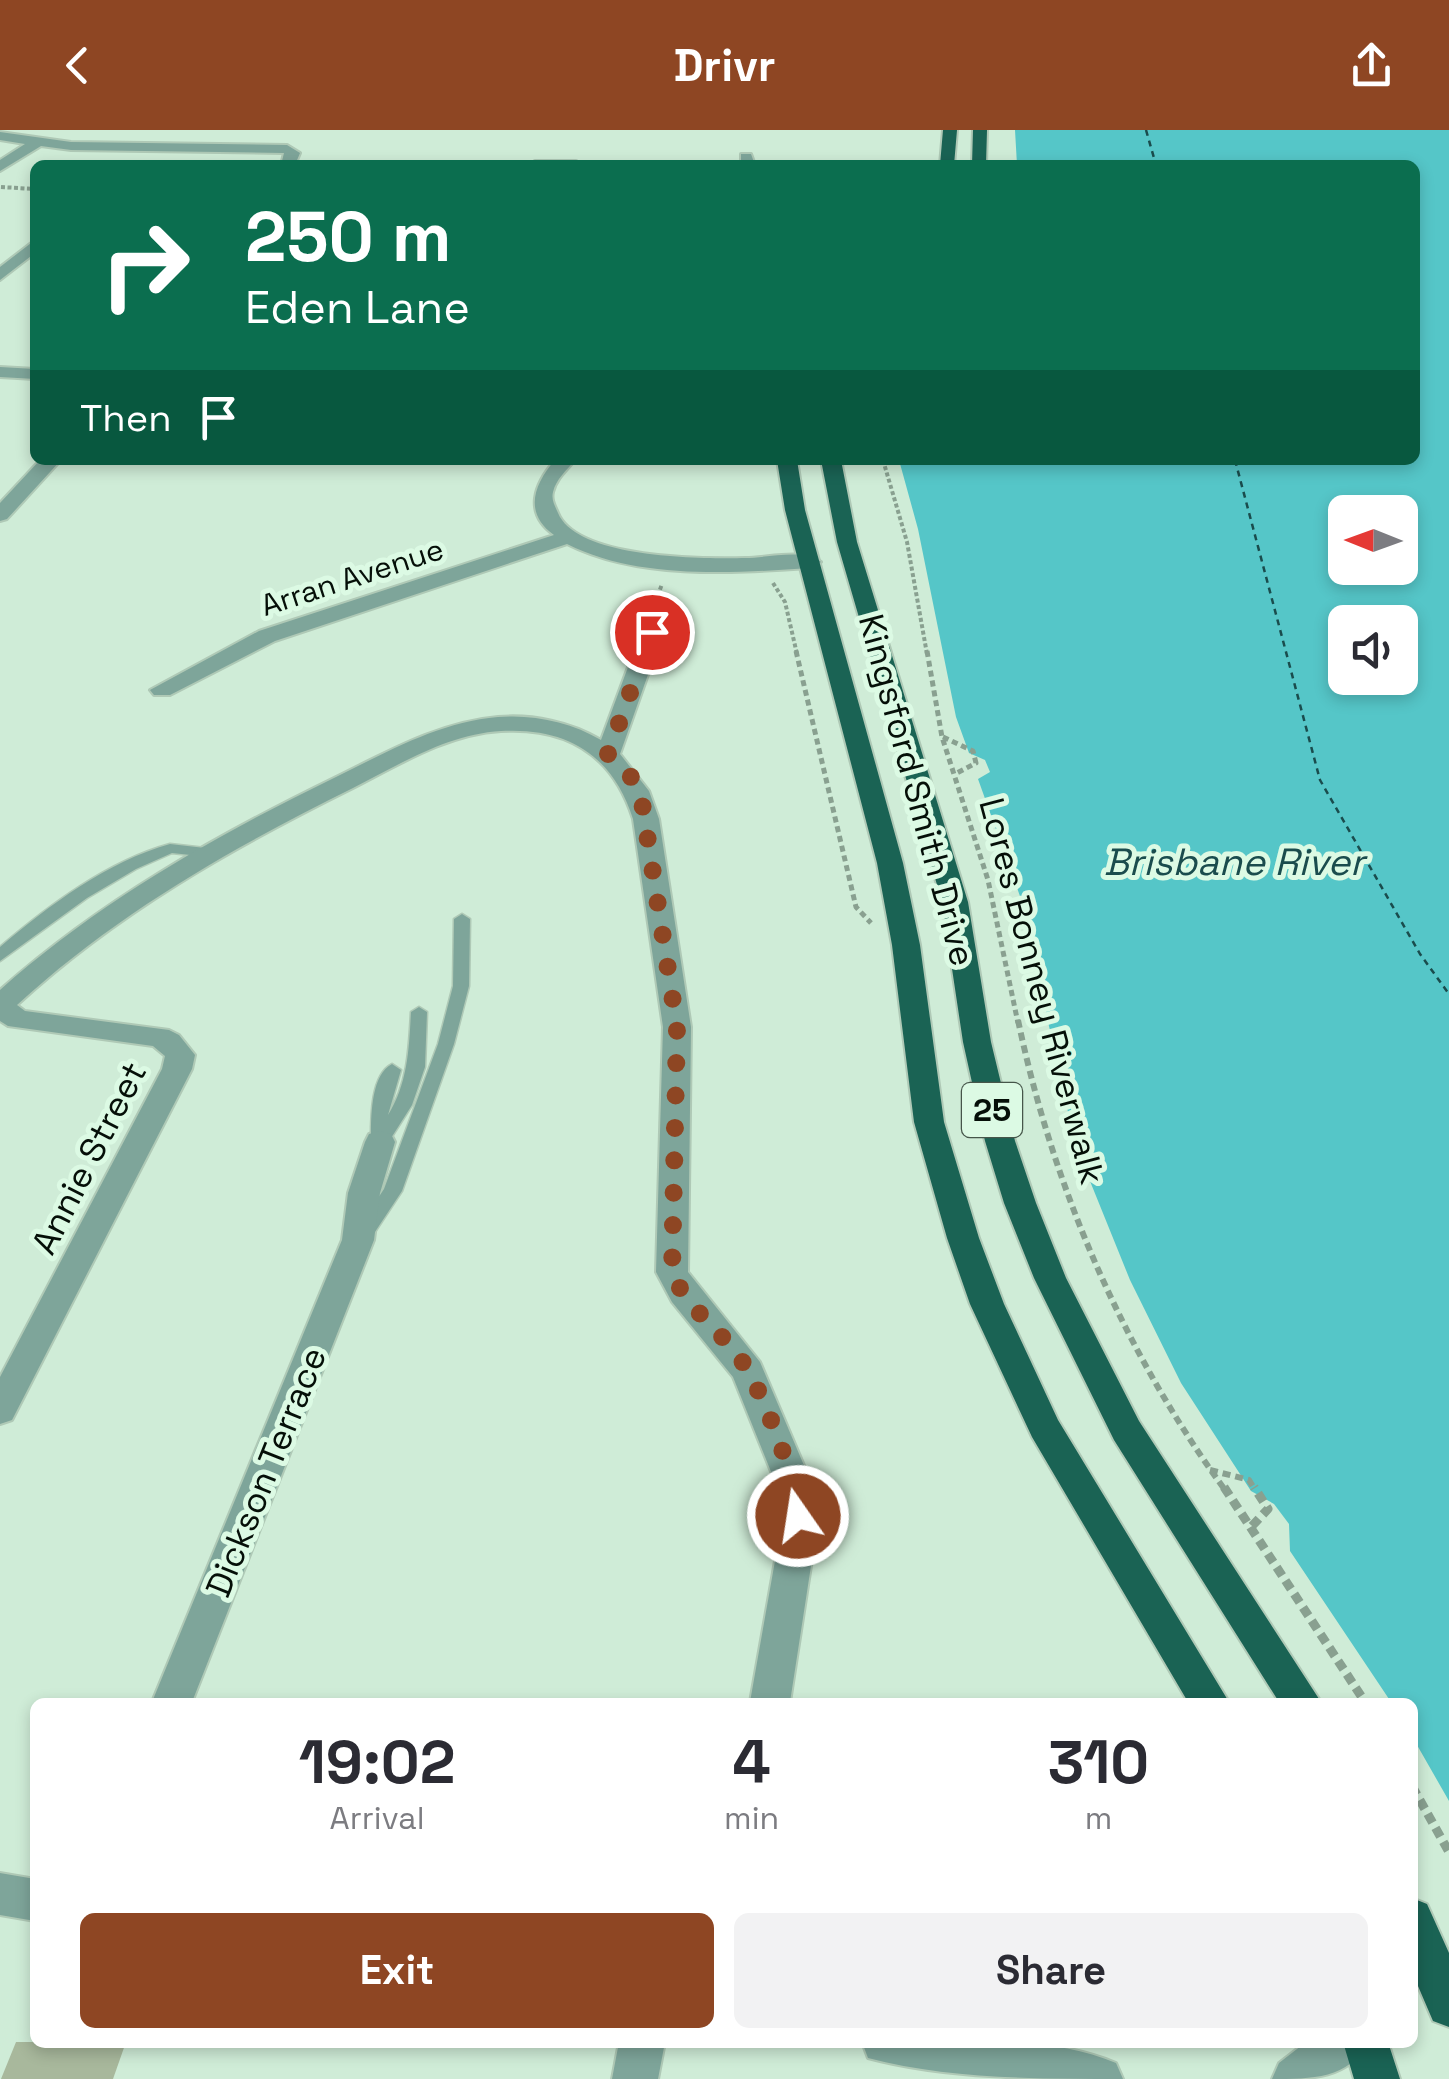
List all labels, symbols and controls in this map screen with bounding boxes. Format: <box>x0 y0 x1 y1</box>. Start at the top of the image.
text: Drivr <box>673 37 776 94</box>
icon: back <box>50 38 105 93</box>
icon: share <box>1344 38 1399 93</box>
text: 250 m <box>245 192 452 281</box>
icon: right <box>80 200 210 330</box>
text: Eden Lane <box>245 279 470 336</box>
icon: arrive <box>191 390 246 445</box>
text: Then <box>80 394 171 442</box>
north arrow <box>1328 495 1418 585</box>
map controls <box>1328 495 1418 695</box>
street label: Arran Avenue <box>256 529 448 625</box>
pin <box>610 590 695 675</box>
icon: arrive <box>625 605 680 660</box>
button: sound <box>1328 605 1418 695</box>
street label: Kingsford Smith Drive <box>849 609 985 971</box>
street label: Lores Bonney Riverwalk <box>969 793 1115 1189</box>
water label: Brisbane River <box>1104 838 1368 886</box>
street label: Annie Street <box>22 1054 156 1262</box>
road number: 25 <box>962 1083 1022 1137</box>
street label: Dickson Terrace <box>196 1341 336 1603</box>
position arrow <box>746 1464 850 1568</box>
text: 19:02 <box>299 1724 455 1801</box>
text: 4 <box>733 1724 771 1801</box>
text: 310 <box>1048 1724 1149 1801</box>
text: Arrival <box>329 1798 425 1838</box>
text: min <box>724 1798 779 1838</box>
text: m <box>1085 1798 1112 1838</box>
button: Exit <box>80 1913 714 2028</box>
button: Share <box>734 1913 1368 2028</box>

